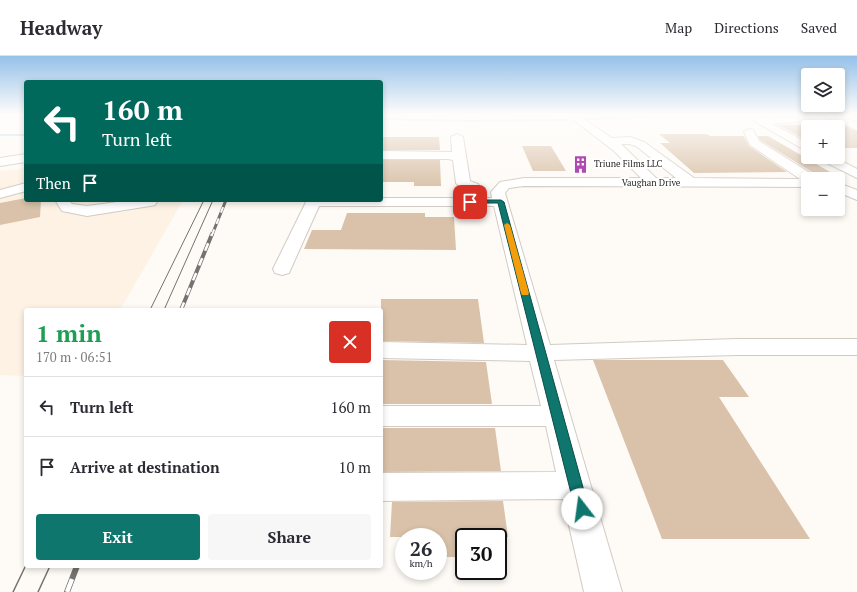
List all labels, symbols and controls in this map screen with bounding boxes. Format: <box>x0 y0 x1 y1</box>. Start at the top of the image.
text: Headway <box>20 15 102 40</box>
text: Map <box>665 18 692 37</box>
text: Directions <box>714 18 779 37</box>
text: Saved <box>801 18 837 37</box>
map controls <box>801 68 845 216</box>
button: layers <box>801 68 845 112</box>
text: 160 m <box>102 91 183 128</box>
icon: left <box>36 96 88 148</box>
button: + <box>801 120 845 164</box>
text: Turn left <box>102 127 172 151</box>
building icon: Triune Films LLC <box>571 154 591 174</box>
place label: Triune Films LLC <box>594 158 663 170</box>
icon: arrive <box>79 172 101 194</box>
button: − <box>801 172 845 216</box>
text: Then <box>36 173 71 193</box>
street label: Vaughan Drive <box>622 177 681 189</box>
pin <box>453 185 487 219</box>
icon: arrive <box>459 191 481 213</box>
text: 1 min <box>36 317 102 349</box>
button: close <box>329 321 371 363</box>
text: 170 m · 06:51 <box>36 348 113 366</box>
icon: left <box>36 396 58 418</box>
text: Turn left <box>70 397 134 417</box>
text: 160 m <box>330 397 371 417</box>
icon: arrive <box>36 456 58 478</box>
text: Arrive at destination <box>70 457 220 477</box>
text: 10 m <box>338 457 371 477</box>
position arrow <box>561 488 603 530</box>
button: Exit <box>36 514 200 560</box>
button: Share <box>208 514 371 560</box>
speed limit sign: 30 <box>455 528 507 580</box>
text: 26 <box>410 535 432 562</box>
text: km/h <box>409 557 433 570</box>

